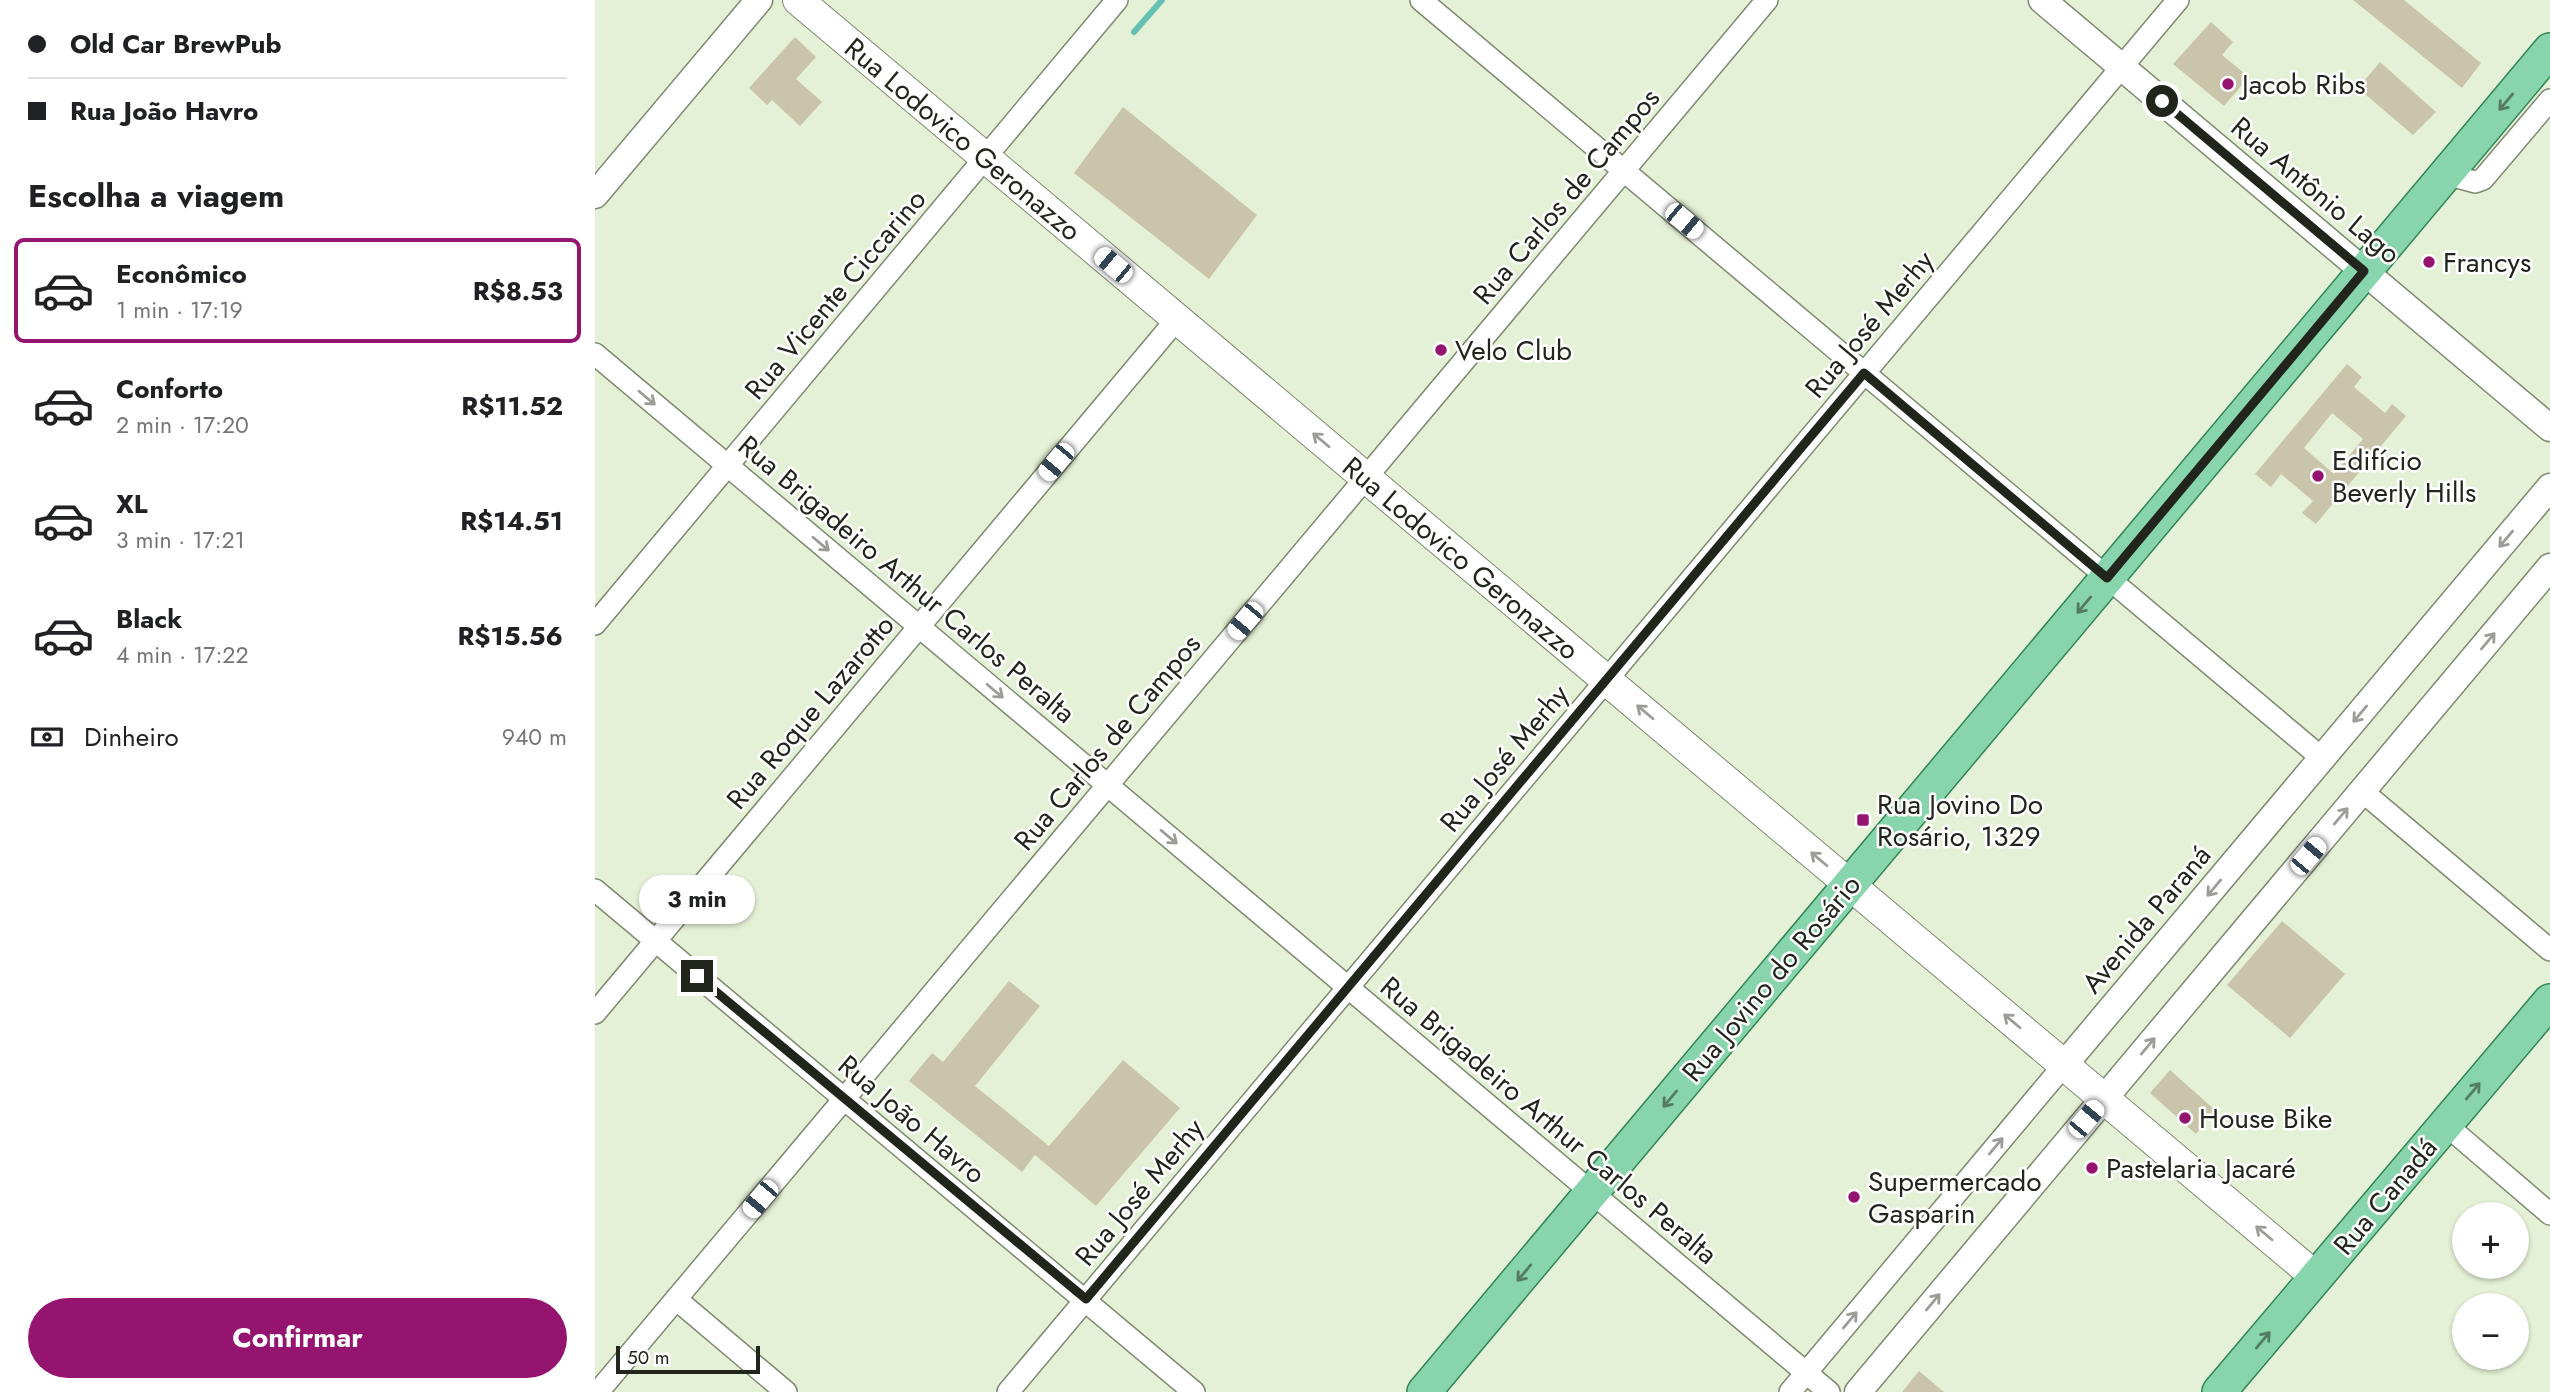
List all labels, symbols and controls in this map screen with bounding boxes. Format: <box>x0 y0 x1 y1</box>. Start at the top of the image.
text: Old Car BrewPub <box>70 25 281 63</box>
street label: Rua Lodovico Geronazzo <box>835 28 1090 251</box>
place label: Jacob Ribs <box>2238 64 2365 105</box>
marker: Jacob Ribs <box>2220 76 2236 92</box>
street label: Rua Carlos de Campos <box>1463 79 1669 314</box>
route start <box>2146 85 2178 117</box>
text: Rua João Havro <box>70 92 258 130</box>
one-way arrow <box>2498 93 2514 111</box>
street label: Rua Antônio Lago <box>2222 107 2409 274</box>
text: Escolha a viagem <box>28 173 284 219</box>
street label: Rua Vicente Ciccarino <box>735 180 936 408</box>
car <box>1662 199 1707 243</box>
street label: Rua José Merhy <box>1795 241 1944 407</box>
place label: Francys <box>2443 242 2531 283</box>
car <box>1091 243 1136 287</box>
marker: Francys <box>2421 254 2437 270</box>
text: Econômico <box>116 255 247 293</box>
icon: car <box>32 259 95 322</box>
text: R$8.53 <box>473 272 563 310</box>
text: 1 min · 17:19 <box>116 293 243 327</box>
place label: Velo Club <box>1455 330 1572 371</box>
marker: Velo Club <box>1433 342 1449 358</box>
text: Conforto <box>116 370 223 408</box>
icon: car <box>32 374 95 437</box>
text: R$11.52 <box>461 387 563 425</box>
one-way arrow <box>638 390 656 406</box>
text: 2 min · 17:20 <box>116 408 249 442</box>
street label: Rua Brigadeiro Arthur Carlos Peralta <box>729 426 1084 733</box>
one-way arrow <box>1312 432 1330 448</box>
car <box>1035 439 1078 485</box>
place label: Edifício Beverly Hills <box>2332 440 2476 513</box>
street label: Rua Lodovico Geronazzo <box>1333 447 1588 670</box>
marker: Edifício Beverly Hills <box>2310 468 2326 484</box>
text: XL <box>116 485 148 523</box>
icon: car <box>32 489 95 552</box>
text: R$14.51 <box>460 502 563 540</box>
text: 3 min · 17:21 <box>116 523 245 557</box>
one-way arrow <box>2498 530 2514 548</box>
one-way arrow <box>812 536 830 552</box>
one-way arrow <box>2076 596 2092 614</box>
car <box>1224 598 1267 644</box>
text: Black <box>116 600 182 638</box>
icon: car <box>32 604 95 667</box>
street label: Rua Roque Lazarotto <box>717 606 904 818</box>
text: R$15.56 <box>457 617 563 655</box>
street label: Rua Carlos de Campos <box>1004 625 1210 860</box>
one-way arrow <box>2480 633 2496 651</box>
text: 4 min · 17:22 <box>116 638 249 672</box>
street label: Rua José Merhy <box>1430 675 1579 841</box>
one-way arrow <box>986 683 1004 698</box>
one-way arrow <box>1636 704 1654 720</box>
one-way arrow <box>2353 705 2369 723</box>
icon: cash <box>28 718 66 756</box>
text: Dinheiro <box>84 718 179 756</box>
text: 940 m <box>502 720 567 754</box>
place label: Rua Jovino Do Rosário, 1329 <box>1877 784 2043 857</box>
one-way arrow <box>2333 807 2349 825</box>
marker: Rua Jovino Do Rosário, 1329 <box>1855 812 1871 828</box>
one-way arrow <box>1160 829 1178 845</box>
car <box>2287 833 2330 879</box>
street label: Avenida Paraná <box>2072 836 2221 1002</box>
one-way arrow <box>1810 851 1828 867</box>
street label: Rua Jovino do Rosário <box>1672 866 1870 1091</box>
callout: 3 min <box>639 874 755 923</box>
one-way arrow <box>2206 879 2222 897</box>
text: 3 min <box>667 882 727 916</box>
route end <box>681 960 713 992</box>
street label: Rua Brigadeiro Arthur Carlos Peralta <box>1371 967 1726 1274</box>
one-way arrow <box>2003 1013 2021 1029</box>
one-way arrow <box>2140 1038 2156 1056</box>
street label: Rua João Havro <box>829 1045 994 1193</box>
one-way arrow <box>2465 1082 2481 1100</box>
one-way arrow <box>1662 1089 1678 1107</box>
car <box>2065 1096 2108 1142</box>
place label: House Bike <box>2199 1098 2332 1139</box>
street label: Rua José Merhy <box>1065 1109 1214 1275</box>
marker: House Bike <box>2177 1110 2193 1126</box>
street label: Rua Canadá <box>2324 1129 2447 1264</box>
one-way arrow <box>1988 1137 2004 1155</box>
place label: Pastelaria Jacaré <box>2106 1148 2296 1189</box>
marker: Pastelaria Jacaré <box>2084 1160 2100 1176</box>
place label: Supermercado Gasparin <box>1868 1161 2042 1234</box>
car <box>739 1176 782 1222</box>
marker: Supermercado Gasparin <box>1846 1189 1862 1205</box>
map controls <box>2452 1202 2529 1370</box>
button: + <box>2452 1202 2529 1279</box>
one-way arrow <box>2256 1225 2274 1241</box>
one-way arrow <box>1516 1264 1532 1282</box>
button: − <box>2452 1293 2529 1370</box>
one-way arrow <box>1925 1294 1941 1312</box>
button: Confirmar <box>28 1298 567 1378</box>
one-way arrow <box>1842 1312 1858 1330</box>
one-way arrow <box>2255 1331 2271 1349</box>
scale bar <box>616 1343 759 1375</box>
text: 50 m <box>627 1344 670 1371</box>

